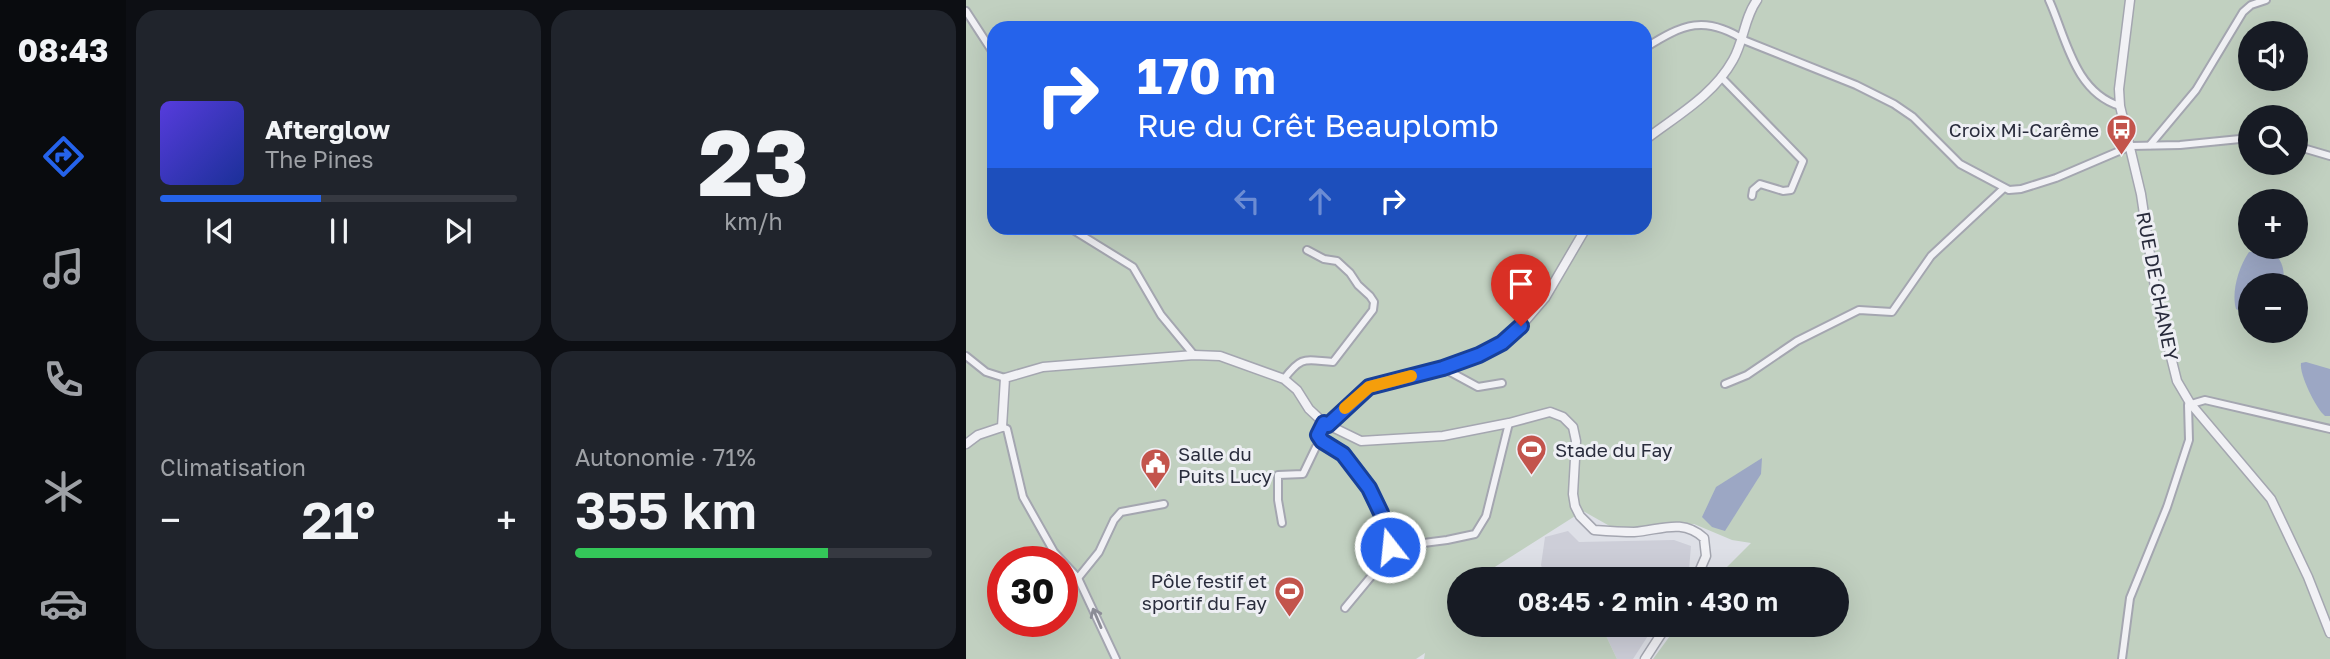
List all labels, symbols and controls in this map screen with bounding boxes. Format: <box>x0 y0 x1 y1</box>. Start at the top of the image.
map controls <box>2238 21 2308 343</box>
button: sound <box>2238 21 2308 91</box>
text: 08:43 <box>17 31 109 69</box>
text: 170 m <box>1137 46 1276 105</box>
icon: right <box>1022 49 1113 140</box>
button: search <box>2238 105 2308 175</box>
text: Rue du Crêt Beauplomb <box>1137 106 1499 144</box>
text: 23 <box>698 107 809 216</box>
bus stop icon: Croix Mi-Carême <box>2105 112 2139 156</box>
text: Afterglow <box>265 114 390 145</box>
place label: Croix Mi-Carême <box>1949 118 2099 141</box>
icon: directions <box>39 132 88 181</box>
text: The Pines <box>265 145 373 173</box>
icon: left <box>1228 182 1266 220</box>
icon: ahead <box>1301 182 1339 220</box>
icon: right <box>1374 182 1412 220</box>
button: + <box>2238 189 2308 259</box>
text: km/h <box>724 207 783 235</box>
street label: RUE DE CHANEY <box>2132 210 2184 362</box>
icon: previous <box>201 212 239 250</box>
icon: pause <box>320 212 358 250</box>
icon: next <box>439 212 477 250</box>
icon: music <box>39 244 88 293</box>
pin <box>1491 254 1551 326</box>
icon: arrive <box>1502 265 1540 303</box>
button: − <box>2238 273 2308 343</box>
icon: phone <box>39 355 88 404</box>
sports icon: Stade du Fay <box>1515 432 1549 476</box>
place label: Stade du Fay <box>1555 438 1673 461</box>
place label: Salle du Puits Lucy <box>1178 442 1272 487</box>
text: Autonomie · 71% <box>575 443 756 471</box>
public building icon: Salle du Puits Lucy <box>1138 447 1172 491</box>
text: Climatisation <box>160 453 306 481</box>
icon: climate <box>39 467 88 516</box>
text: 355 km <box>575 478 757 540</box>
text: 21° <box>302 488 375 550</box>
text: − <box>160 497 181 542</box>
text: + <box>496 497 517 542</box>
position arrow <box>1353 510 1427 584</box>
speed limit sign: 30 <box>987 546 1078 637</box>
place label: Pôle festif et sportif du Fay <box>1142 569 1267 614</box>
sports icon: Pôle festif et sportif du Fay <box>1273 574 1307 618</box>
icon: car <box>39 579 88 628</box>
text: 08:45 · 2 min · 430 m <box>1518 586 1778 617</box>
one-way arrow <box>1090 608 1103 630</box>

